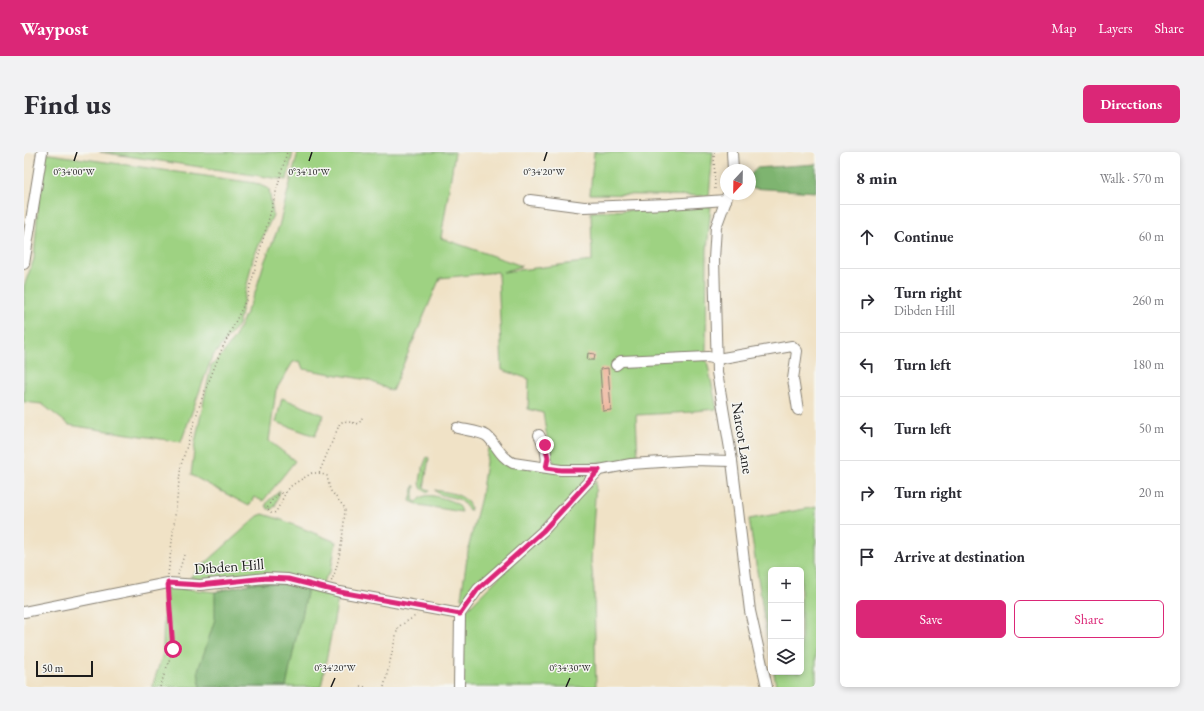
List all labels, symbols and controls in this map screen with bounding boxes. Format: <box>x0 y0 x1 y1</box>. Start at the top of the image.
text: Waypost <box>20 16 88 41</box>
text: Map <box>1051 19 1076 37</box>
text: Layers <box>1098 19 1133 37</box>
text: Share <box>1155 19 1184 37</box>
button: Directions <box>1083 85 1180 123</box>
text: Find us <box>24 86 111 122</box>
north arrow <box>720 164 756 200</box>
text: 0°34'00"W <box>53 165 96 178</box>
text: 0°34'10"W <box>288 165 331 178</box>
text: 0°34'20"W <box>523 165 566 178</box>
text: 8 min <box>856 167 897 189</box>
text: Walk · 570 m <box>1100 170 1164 187</box>
icon: ahead <box>856 226 878 248</box>
text: Continue <box>894 227 954 246</box>
text: 60 m <box>1139 228 1164 245</box>
text: Turn right <box>894 283 962 302</box>
icon: right <box>856 290 878 312</box>
text: 260 m <box>1133 292 1164 309</box>
text: Dibden Hill <box>894 302 955 319</box>
icon: left <box>856 354 878 376</box>
text: Turn left <box>894 355 951 374</box>
text: 180 m <box>1133 356 1164 373</box>
street label: Narcot Lane <box>728 401 758 475</box>
icon: left <box>856 418 878 440</box>
text: Turn left <box>894 419 951 438</box>
text: 50 m <box>1139 420 1164 437</box>
route end <box>536 436 554 454</box>
icon: right <box>856 482 878 504</box>
text: Turn right <box>894 483 962 502</box>
text: 20 m <box>1139 484 1164 501</box>
icon: arrive <box>856 546 878 568</box>
text: Arrive at destination <box>894 547 1025 566</box>
street label: Dibden Hill <box>193 554 265 578</box>
map controls <box>768 567 804 675</box>
button: + <box>768 567 804 603</box>
button: Save <box>856 600 1006 638</box>
button: Share <box>1014 600 1164 638</box>
button: − <box>768 603 804 639</box>
button: layers <box>768 639 804 675</box>
route start <box>164 640 182 658</box>
scale bar <box>36 659 93 678</box>
text: 50 m <box>42 661 63 675</box>
text: 0°34'20"W <box>314 661 357 674</box>
text: 0°34'30"W <box>549 661 592 674</box>

